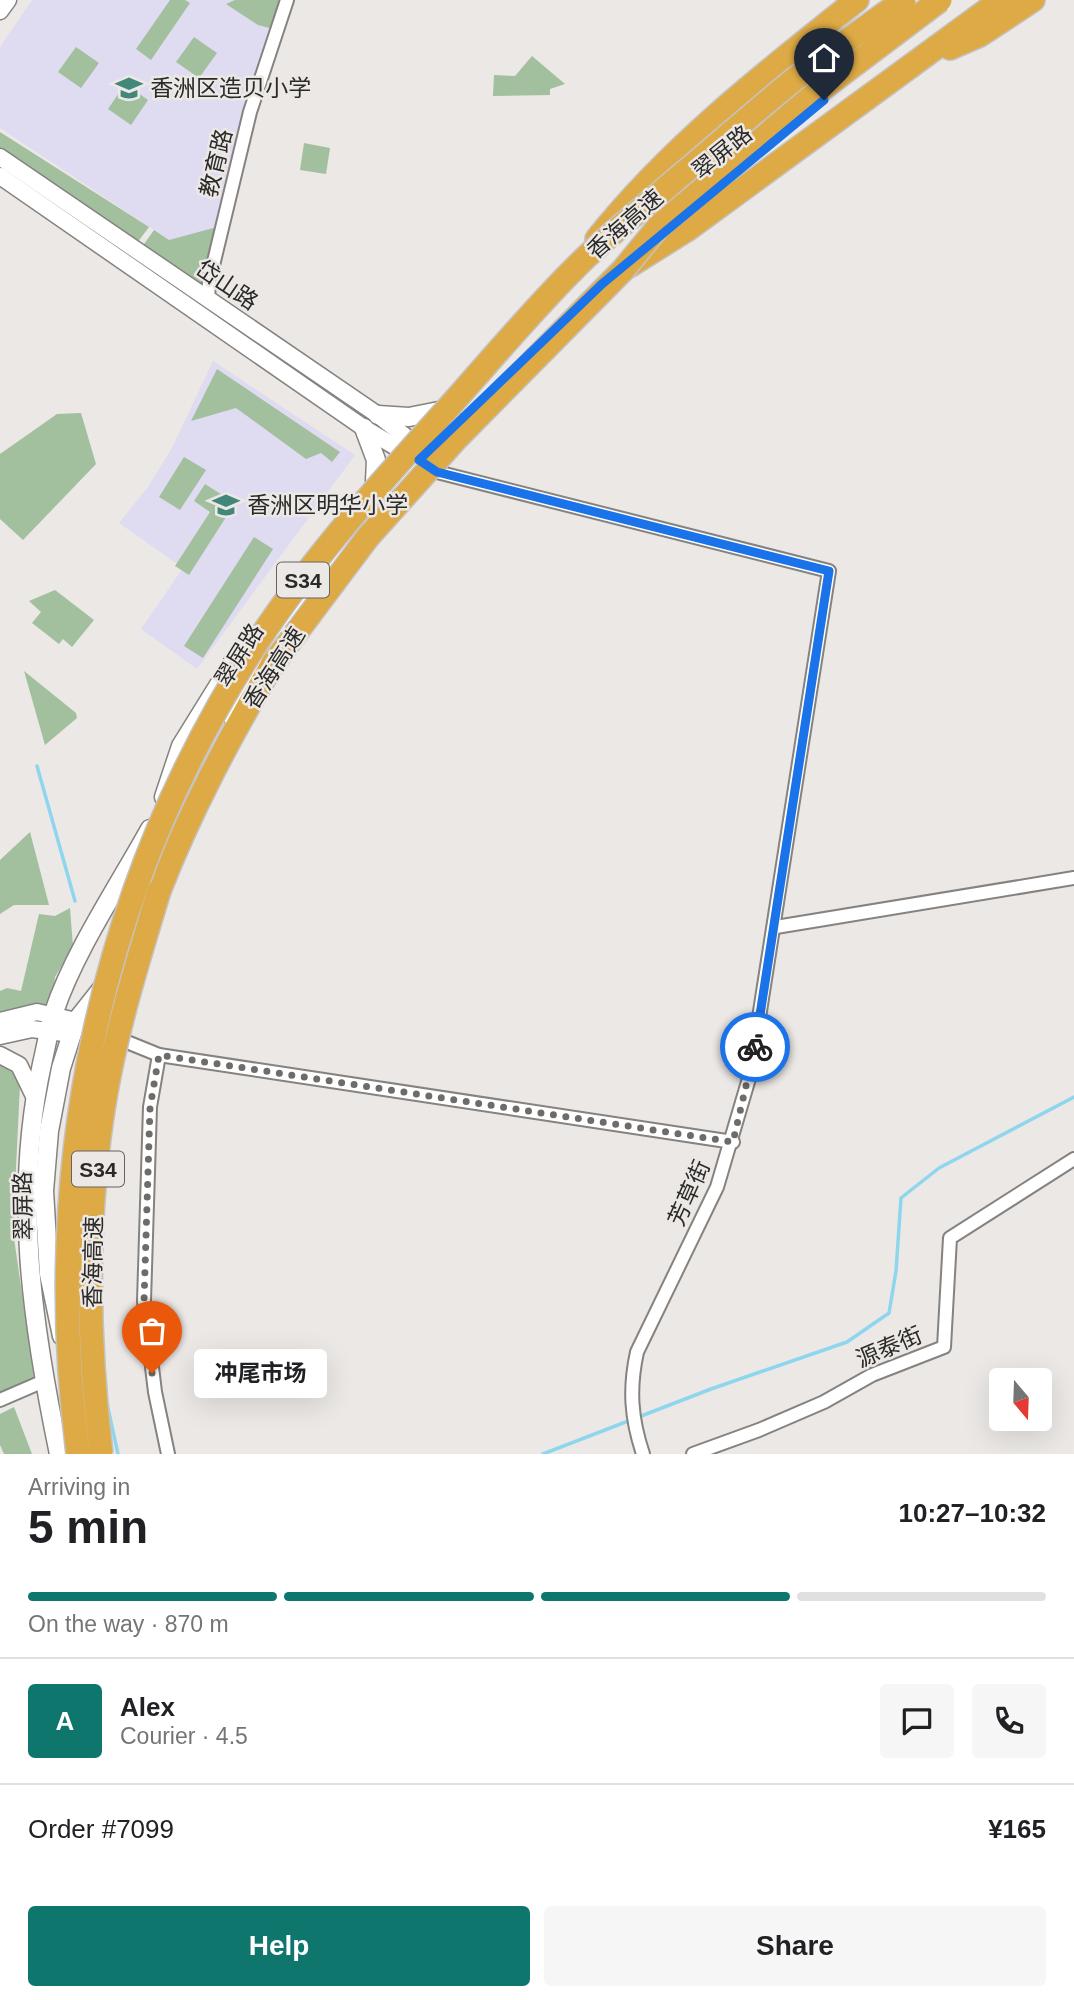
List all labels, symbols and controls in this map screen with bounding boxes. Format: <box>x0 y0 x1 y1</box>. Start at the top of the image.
pin <box>794 28 854 100</box>
icon: home <box>805 39 843 77</box>
school or university icon: 香洲区造贝小学 <box>114 73 144 103</box>
place label: 香洲区造贝小学 <box>150 75 311 101</box>
street label: 翠屏路 <box>687 120 757 184</box>
street label: 教育路 <box>195 126 237 200</box>
street label: 香海高速 <box>582 184 668 264</box>
street label: 岱山路 <box>191 255 263 315</box>
school or university icon: 香洲区明华小学 <box>211 490 241 520</box>
place label: 香洲区明华小学 <box>247 492 408 518</box>
road number: S34 <box>277 562 329 598</box>
street label: 翠屏路 <box>210 619 268 691</box>
street label: 香海高速 <box>238 622 310 714</box>
courier <box>720 1012 790 1082</box>
icon: bike <box>736 1028 774 1066</box>
road number: S34 <box>72 1152 124 1186</box>
street label: 芳草街 <box>663 1156 715 1230</box>
street label: 翠屏路 <box>9 1171 37 1241</box>
street label: 香海高速 <box>79 1216 107 1308</box>
pin <box>122 1301 182 1373</box>
icon: bag <box>133 1312 171 1350</box>
street label: 源泰街 <box>852 1322 926 1372</box>
callout: 冲尾市场 <box>194 1348 327 1398</box>
text: 冲尾市场 <box>215 1360 307 1386</box>
north arrow <box>989 1368 1052 1432</box>
map controls <box>989 1368 1052 1431</box>
text: Arriving in <box>28 1474 130 1500</box>
text: 10:27–10:32 <box>899 1498 1046 1528</box>
text: 5 min <box>28 1501 148 1553</box>
text: On the way · 870 m <box>28 1611 229 1637</box>
button: chat <box>880 1684 954 1758</box>
button: phone <box>972 1684 1046 1758</box>
text: Alex <box>120 1692 175 1722</box>
text: A <box>56 1706 74 1736</box>
text: Courier · 4.5 <box>120 1723 248 1749</box>
text: Order #7099 <box>28 1814 174 1844</box>
text: ¥165 <box>988 1814 1046 1844</box>
button: Help <box>28 1906 530 1986</box>
button: Share <box>544 1906 1046 1986</box>

